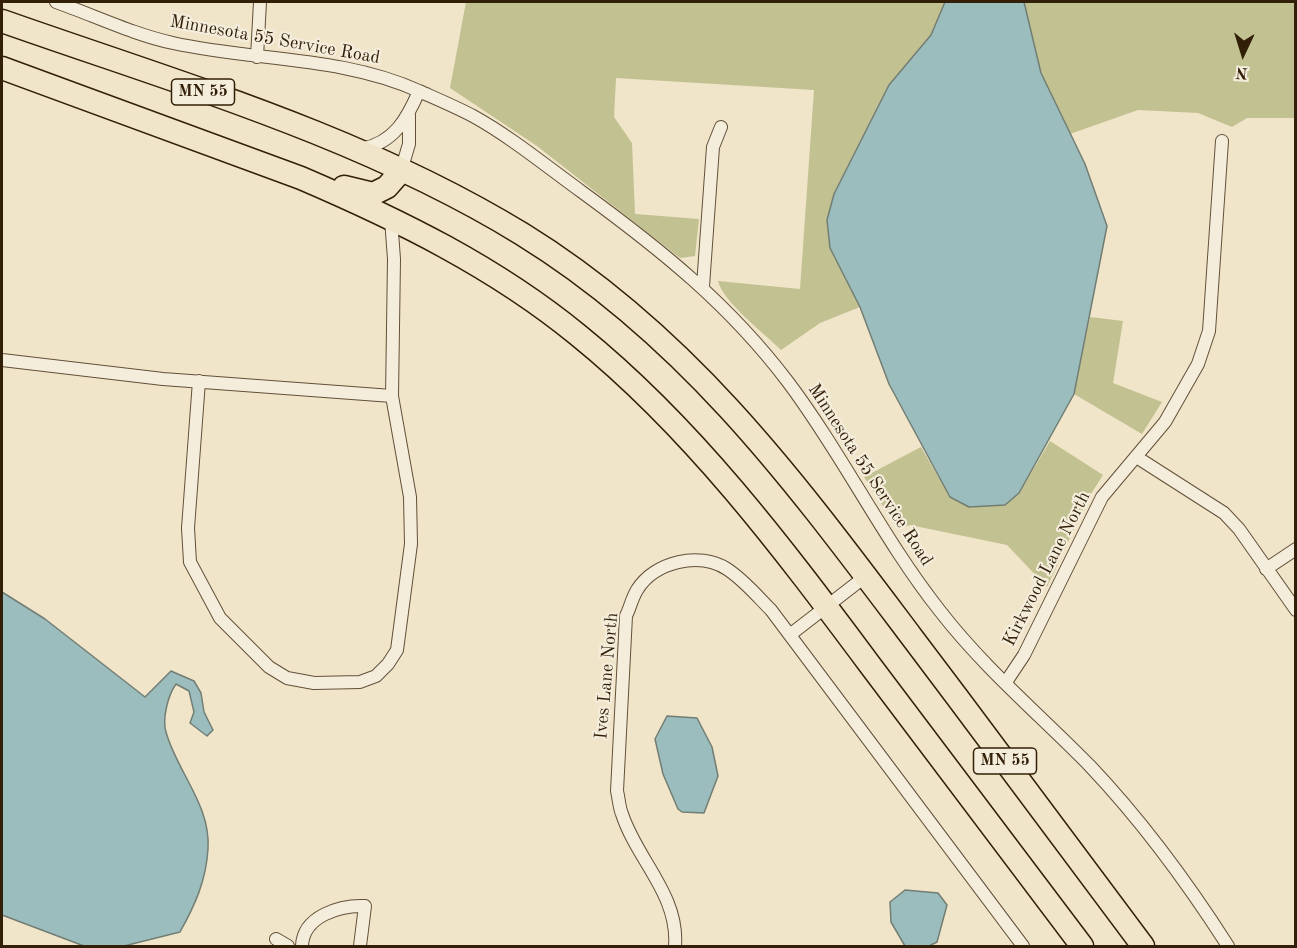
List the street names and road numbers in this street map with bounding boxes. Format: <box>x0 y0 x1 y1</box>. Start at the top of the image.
street label: Minnesota 55 Service Road <box>168 11 382 69</box>
road number: MN 55 <box>172 79 234 105</box>
street label: Minnesota 55 Service Road <box>803 380 937 570</box>
street label: Kirkwood Lane North <box>999 488 1095 650</box>
street label: Ives Lane North <box>591 612 623 740</box>
road number: MN 55 <box>974 748 1036 774</box>

